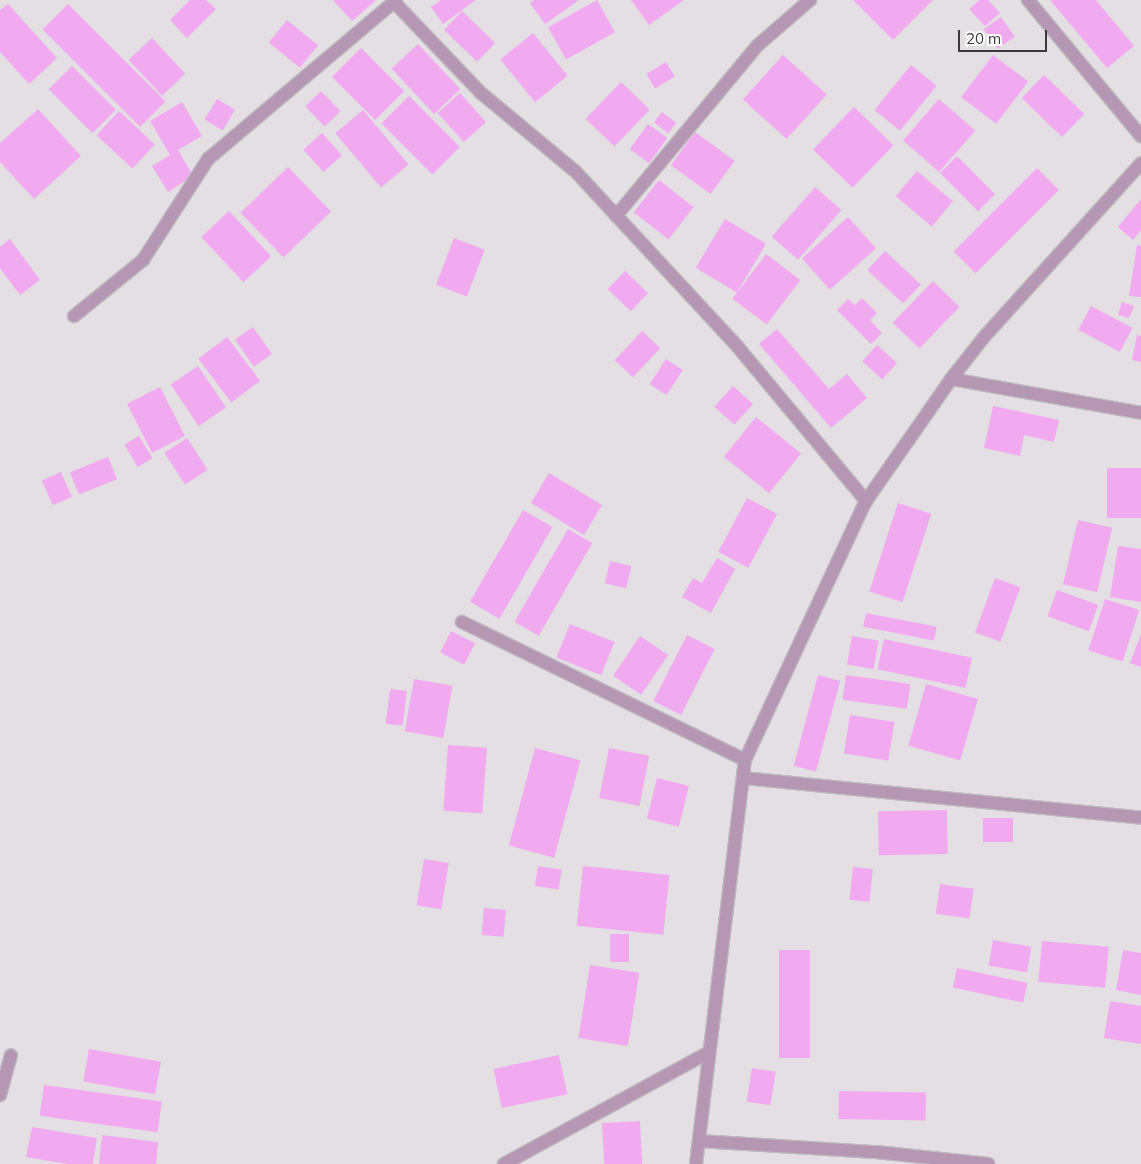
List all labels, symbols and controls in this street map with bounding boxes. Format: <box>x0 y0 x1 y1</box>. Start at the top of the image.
scale bar <box>961 20 1050 52</box>
text: 20 m <box>966 29 1001 48</box>

